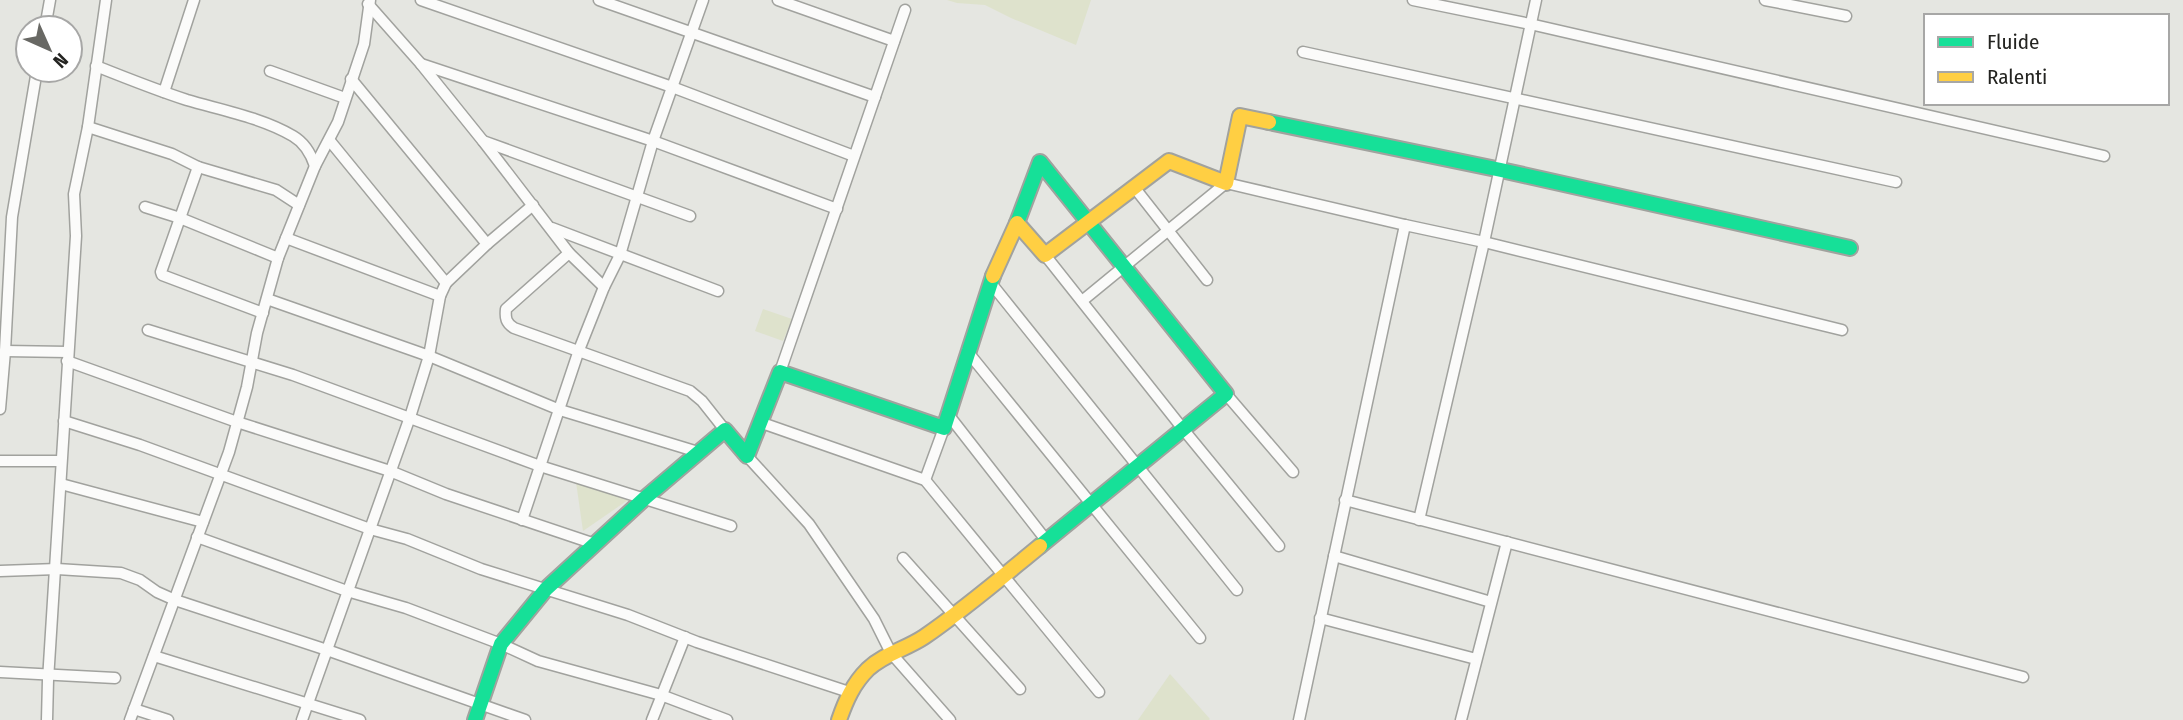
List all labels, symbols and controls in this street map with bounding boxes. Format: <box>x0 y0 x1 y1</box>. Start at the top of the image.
north arrow <box>14 14 84 84</box>
legend <box>1924 14 2169 105</box>
text: Fluide <box>1987 29 2039 55</box>
text: N <box>49 49 73 73</box>
text: Ralenti <box>1987 64 2047 90</box>

